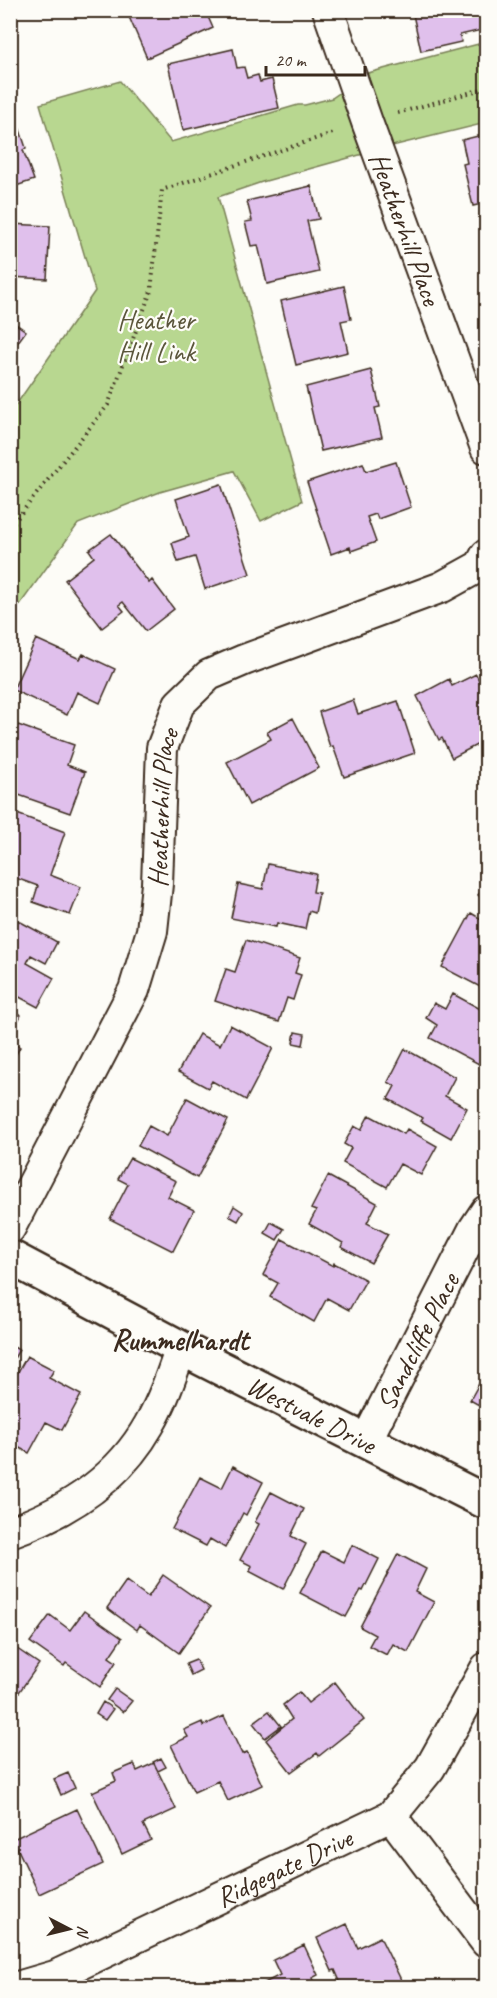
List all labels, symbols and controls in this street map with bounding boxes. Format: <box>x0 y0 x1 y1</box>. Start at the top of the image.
scale bar <box>266 39 365 77</box>
text: 20 m <box>275 49 308 71</box>
street label: Heatherhill Place <box>362 148 450 312</box>
park label: Heather Hill Link <box>117 302 198 369</box>
street label: Heatherhill Place <box>140 721 187 888</box>
street label: Sandcliffe Place <box>368 1265 468 1416</box>
district label: Rummelhardt <box>112 1321 251 1359</box>
street label: Westvale Drive <box>241 1367 383 1462</box>
street label: Ridgegate Drive <box>210 1819 359 1915</box>
north arrow <box>39 1899 99 1959</box>
text: N <box>72 1925 93 1940</box>

